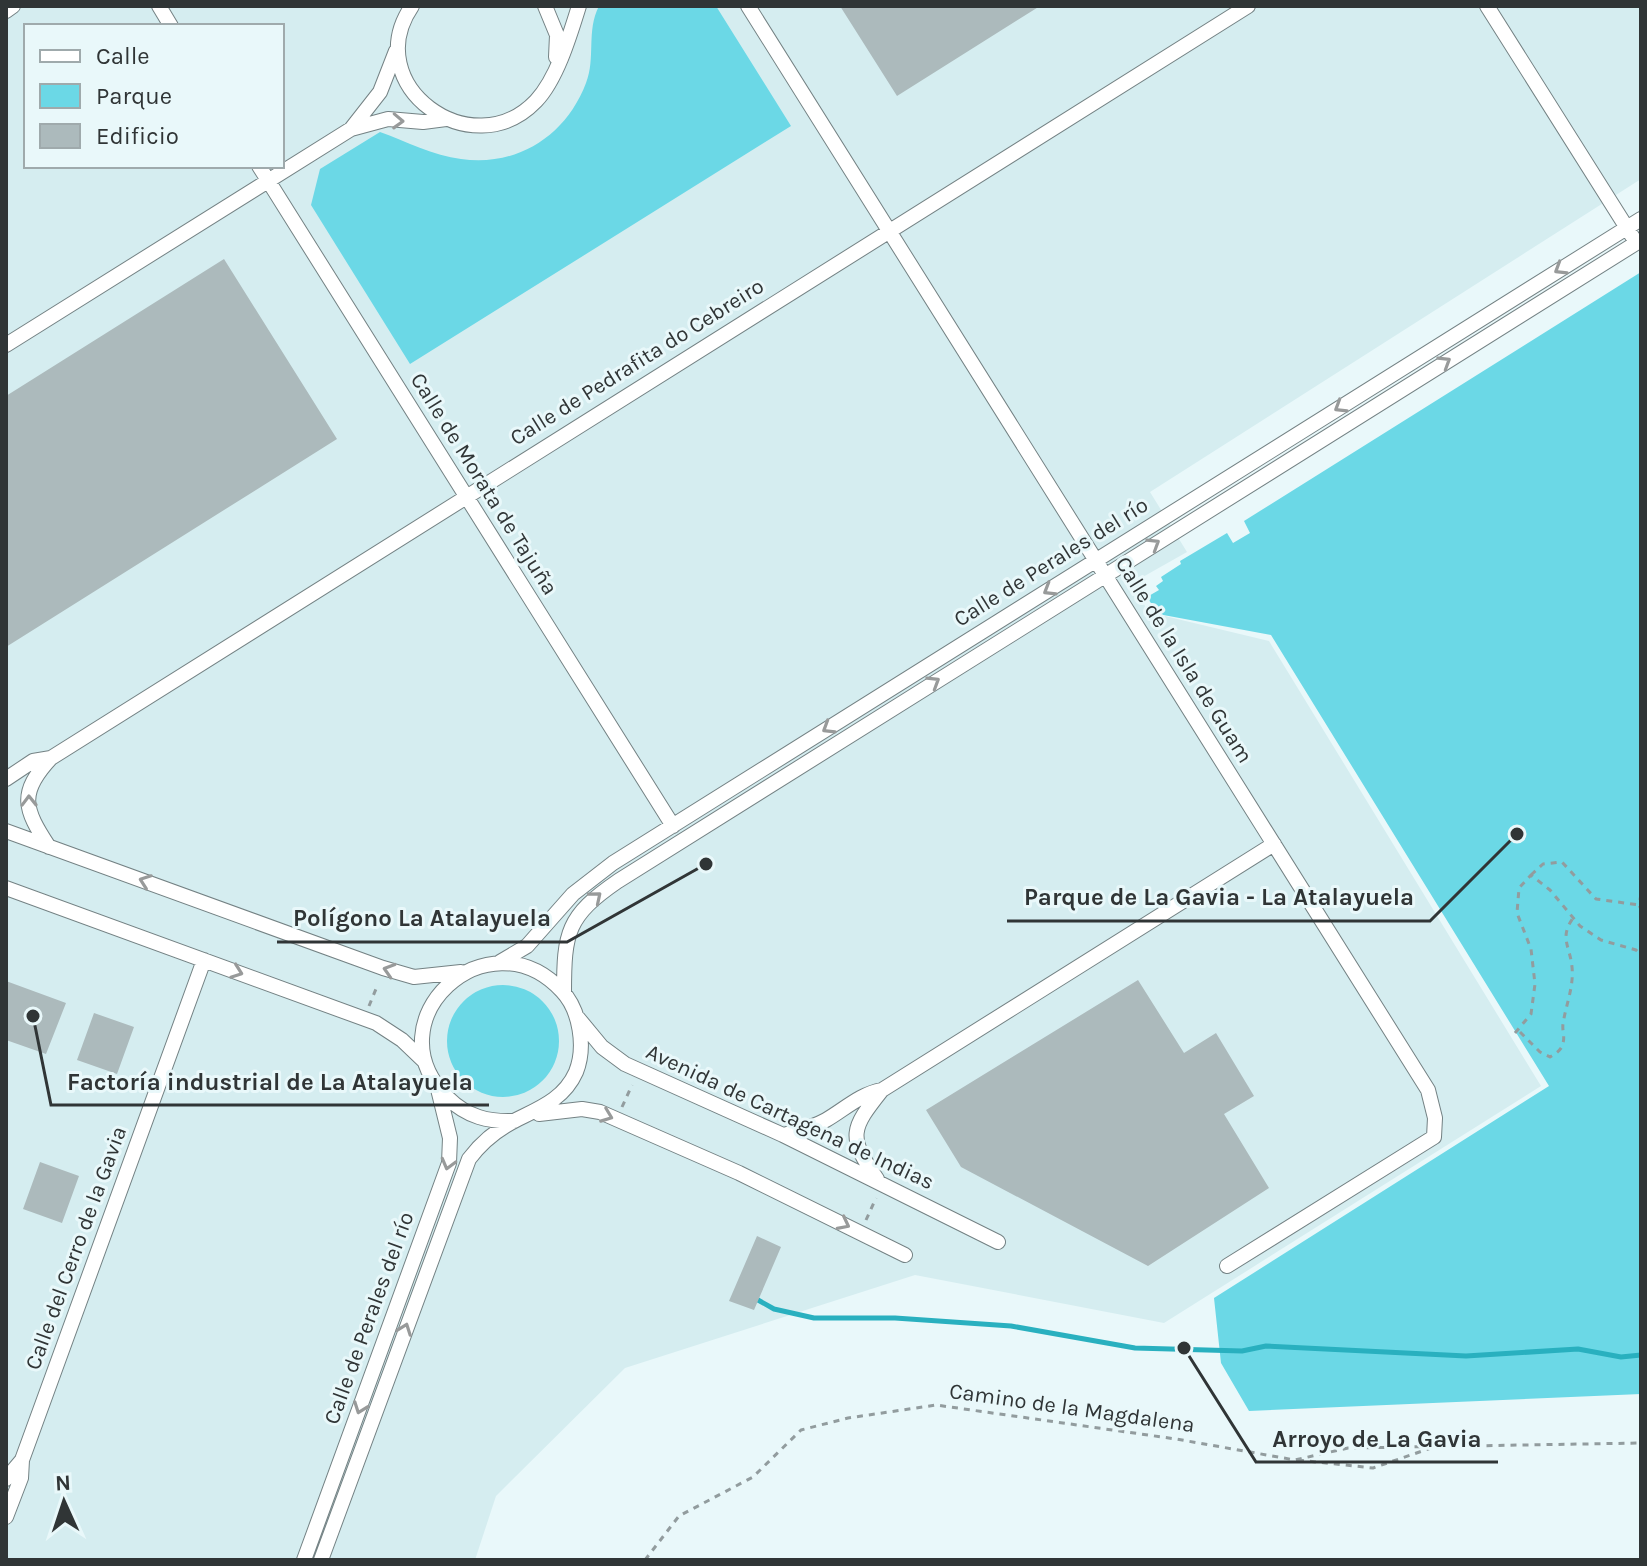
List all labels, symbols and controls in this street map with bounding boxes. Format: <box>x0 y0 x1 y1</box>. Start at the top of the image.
legend <box>24 24 284 168</box>
text: Calle <box>96 42 150 70</box>
text: Parque <box>96 82 172 110</box>
one-way arrow <box>392 112 405 129</box>
text: Edificio <box>96 122 179 150</box>
one-way arrow <box>1554 259 1569 275</box>
street label: Calle de Pedrafita do Cebreiro <box>505 273 769 451</box>
one-way arrow <box>1437 356 1451 371</box>
street label: Calle de Morata de Tajuña <box>405 368 563 600</box>
one-way arrow <box>1334 398 1349 413</box>
street label: Calle de Perales del río <box>949 492 1153 632</box>
one-way arrow <box>1145 538 1160 554</box>
street label: Calle de la Isla de Guam <box>1110 552 1258 768</box>
one-way arrow <box>1043 580 1058 596</box>
one-way arrow <box>925 677 939 692</box>
one-way arrow <box>823 719 837 734</box>
one-way arrow <box>21 794 38 807</box>
callout: Parque de La Gavia - La Atalayuela <box>1007 873 1430 921</box>
one-way arrow <box>139 875 153 891</box>
text: Parque de La Gavia - La Atalayuela <box>1024 883 1414 911</box>
one-way arrow <box>587 892 602 907</box>
callout: Polígono La Atalayuela <box>277 894 567 942</box>
text: Polígono La Atalayuela <box>293 904 551 932</box>
one-way arrow <box>229 963 243 979</box>
one-way arrow <box>383 963 397 979</box>
street label: Avenida de Cartagena de Indias <box>642 1039 938 1195</box>
callout: Factoría industrial de La Atalayuela <box>51 1057 489 1105</box>
text: Factoría industrial de La Atalayuela <box>67 1068 473 1096</box>
one-way arrow <box>599 1106 613 1123</box>
street label: Calle del Cerro de la Gavia <box>20 1123 132 1373</box>
one-way arrow <box>440 1156 457 1170</box>
street label: Calle de Perales del río <box>318 1208 420 1428</box>
one-way arrow <box>835 1214 850 1229</box>
one-way arrow <box>396 1323 412 1337</box>
street label: Camino de la Magdalena <box>948 1378 1196 1438</box>
one-way arrow <box>353 1401 369 1415</box>
callout: Arroyo de La Gavia <box>1256 1414 1498 1462</box>
text: Arroyo de La Gavia <box>1272 1425 1482 1453</box>
north arrow <box>24 1462 104 1542</box>
text: N <box>54 1470 72 1496</box>

